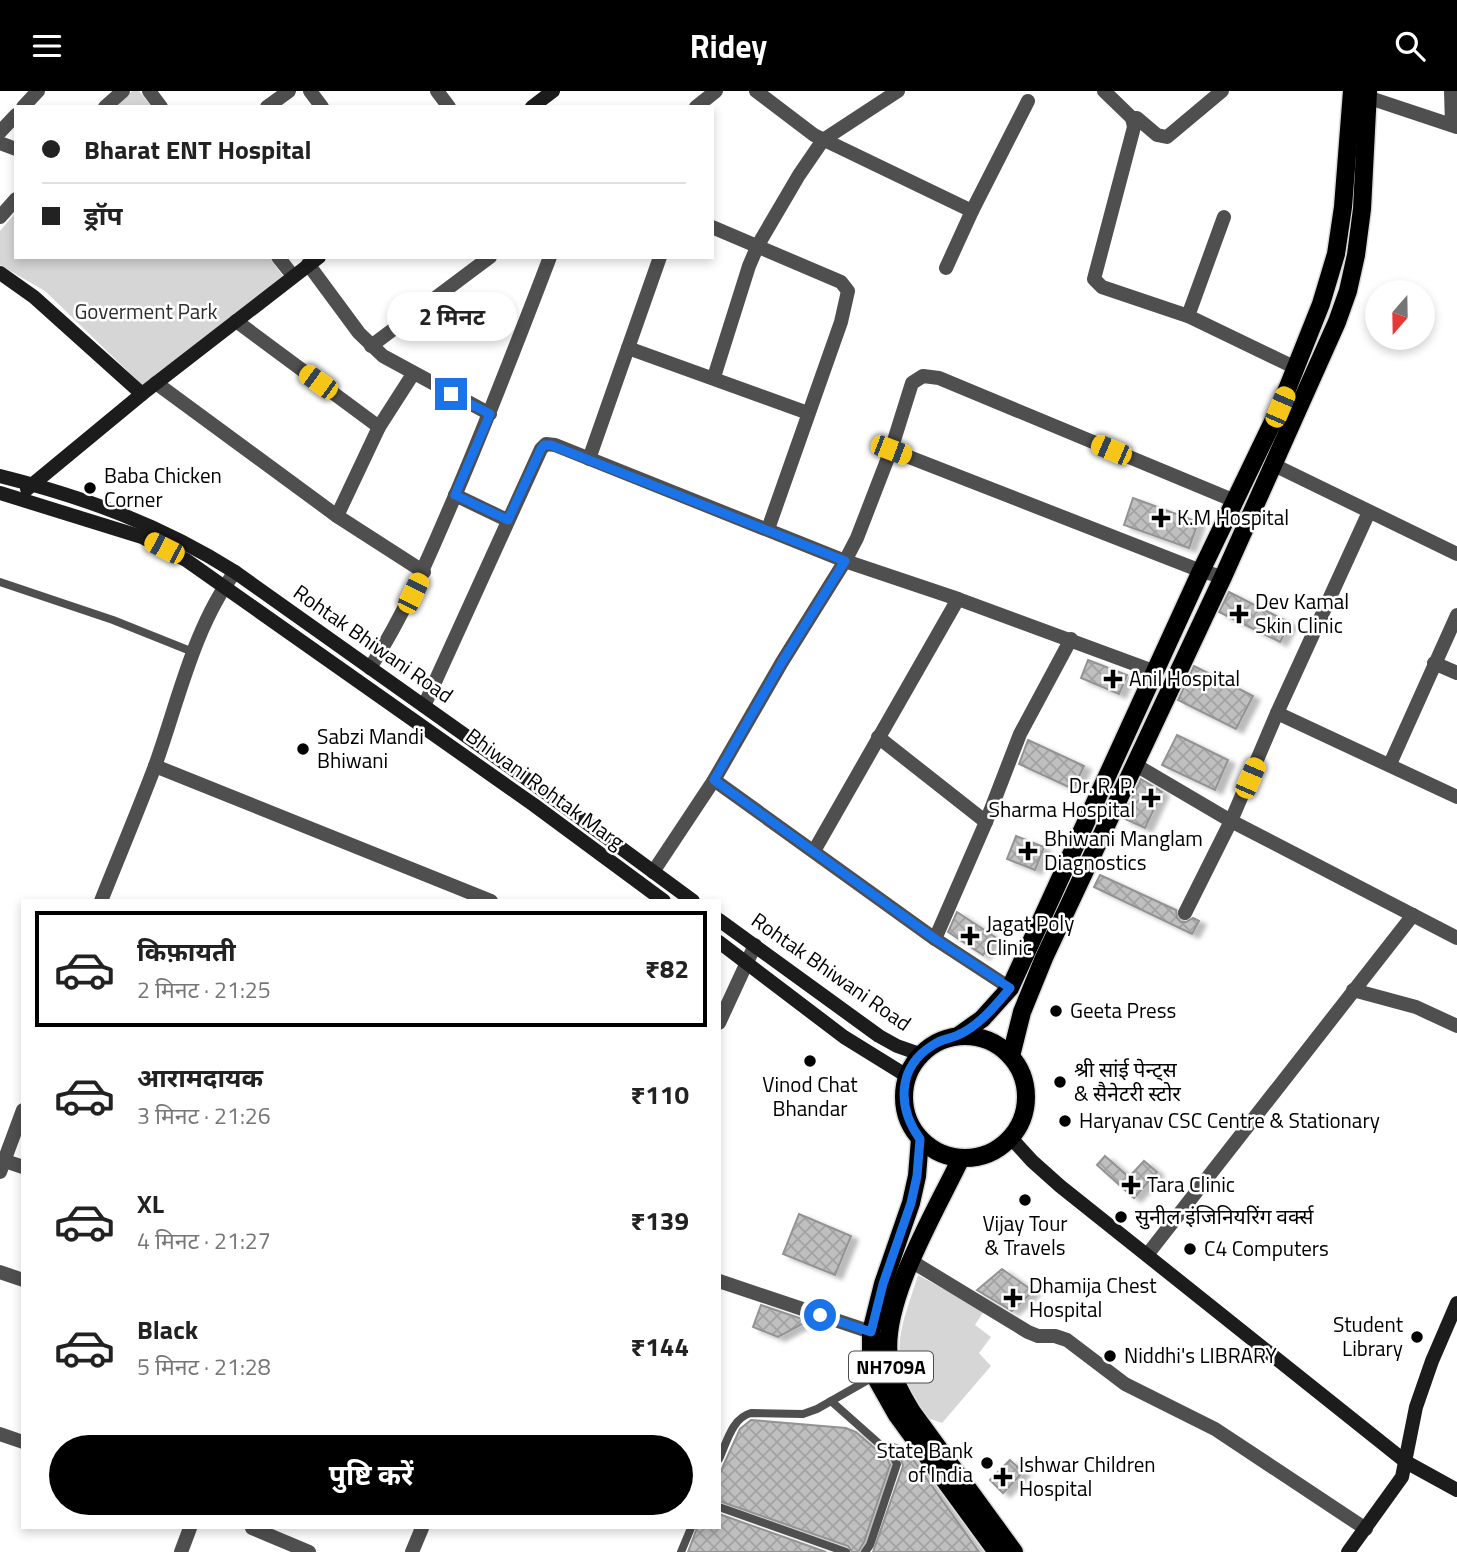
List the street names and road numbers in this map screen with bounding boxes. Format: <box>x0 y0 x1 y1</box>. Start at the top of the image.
street label: Rohtak Bhiwani Road <box>287 576 460 710</box>
street label: Bhiwani Rohtak Marg <box>460 720 632 857</box>
street label: Rohtak Bhiwani Road <box>745 904 918 1038</box>
road number: NH709A <box>849 1351 933 1383</box>

